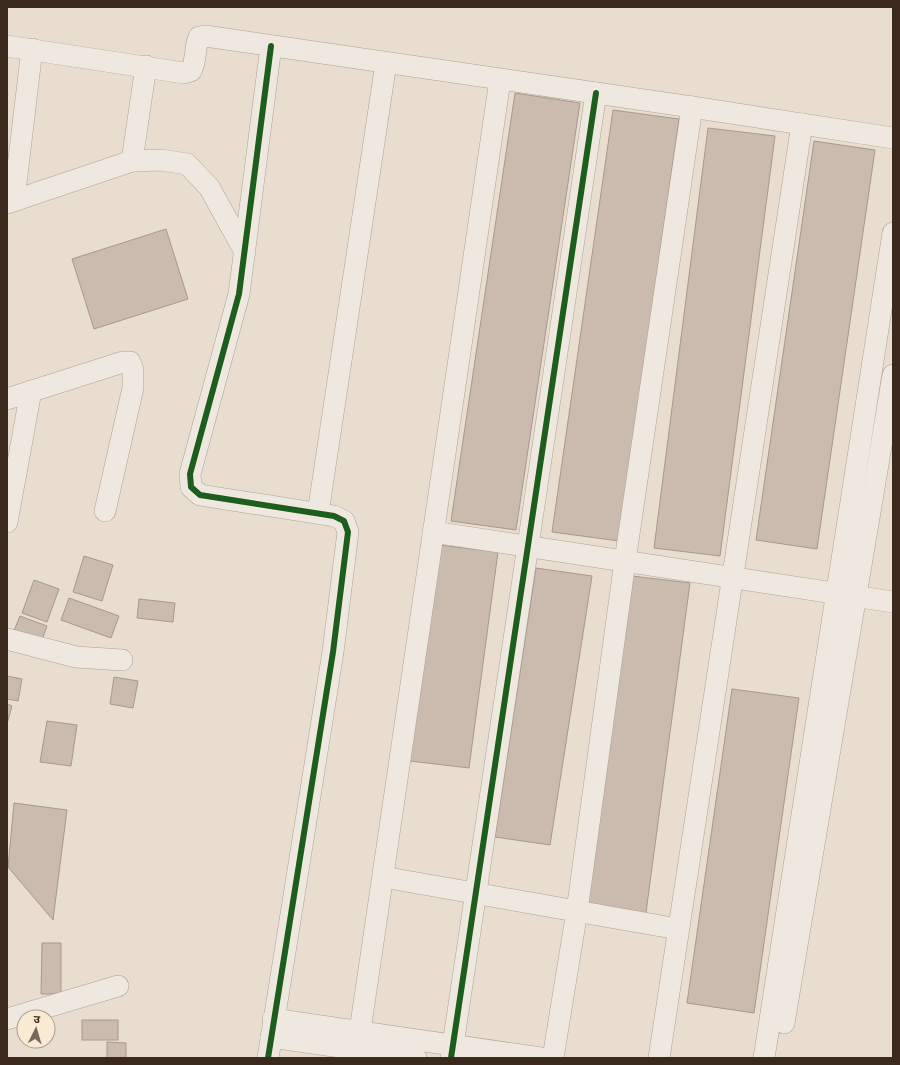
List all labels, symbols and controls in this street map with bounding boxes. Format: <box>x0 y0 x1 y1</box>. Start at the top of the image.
north arrow <box>16 1009 56 1049</box>
text: उ <box>33 1012 41 1026</box>

